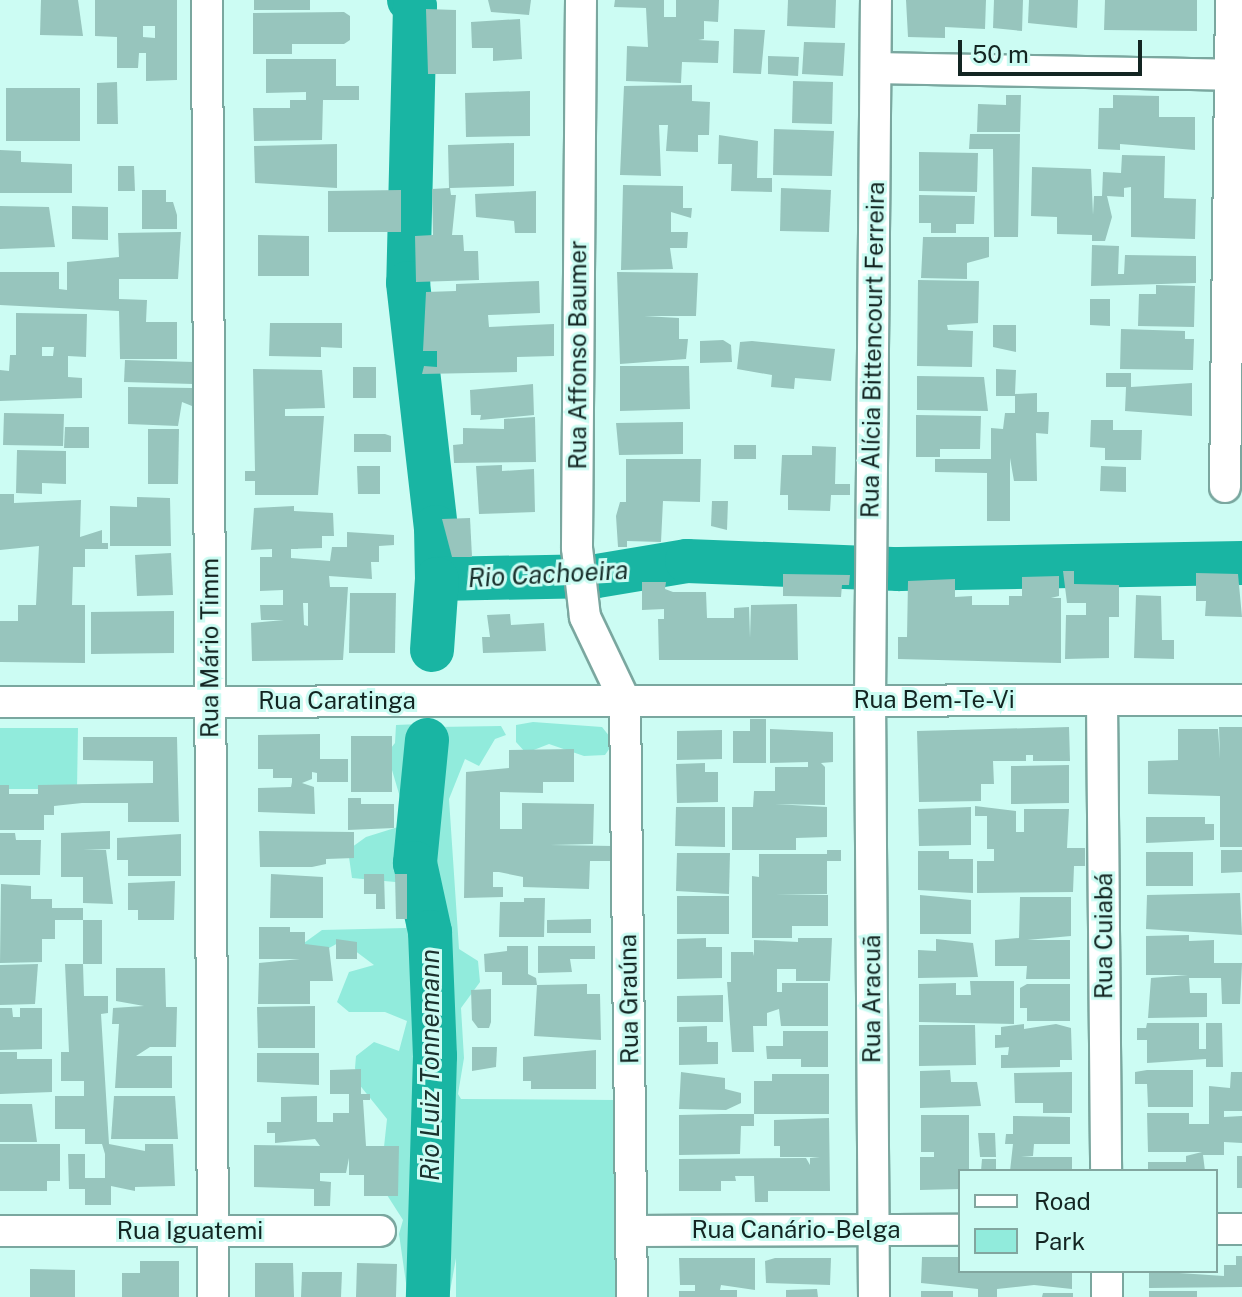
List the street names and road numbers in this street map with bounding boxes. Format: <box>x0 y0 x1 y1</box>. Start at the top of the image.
street label: Rua Alícia Bittencourt Ferreira <box>856 182 890 518</box>
street label: Rua Affonso Baumer <box>564 240 592 470</box>
street label: Rua Mário Timm <box>196 558 224 738</box>
street label: Rua Bem-Te-Vi <box>853 686 1015 714</box>
street label: Rua Caratinga <box>258 687 416 715</box>
street label: Rua Cuiabá <box>1090 873 1118 999</box>
street label: Rua Graúna <box>613 934 645 1064</box>
street label: Rua Aracuã <box>858 935 886 1063</box>
street label: Rua Canário-Belga <box>691 1216 901 1244</box>
street label: Rua Iguatemi <box>117 1217 263 1245</box>

